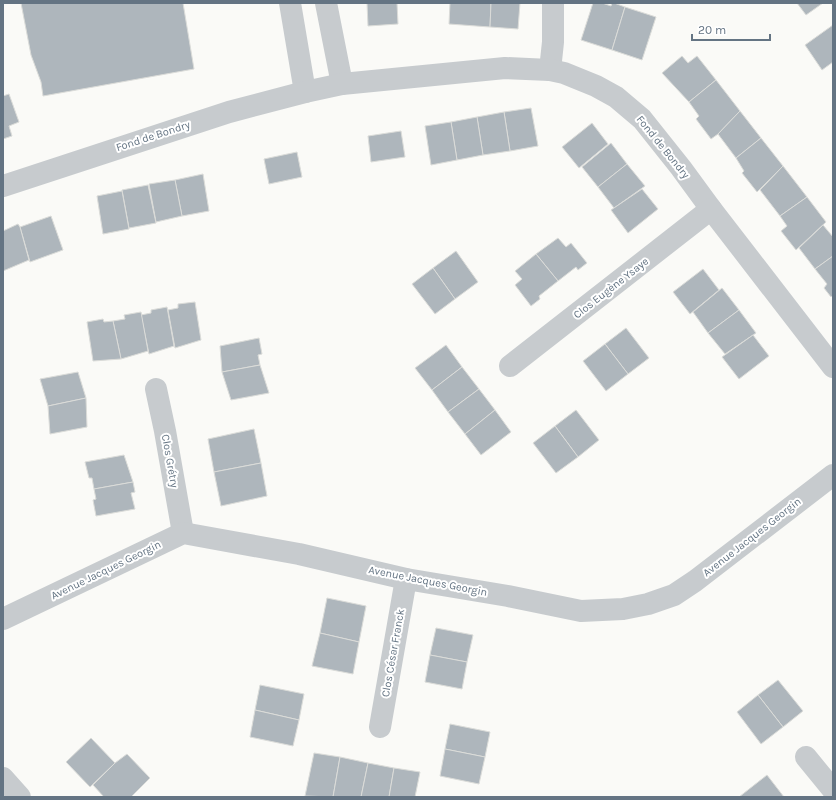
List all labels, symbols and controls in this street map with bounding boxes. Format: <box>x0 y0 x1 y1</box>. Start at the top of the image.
scale bar <box>692 16 770 42</box>
text: 20 m <box>698 23 726 37</box>
street label: Fond de Bondry <box>634 113 692 181</box>
street label: Fond de Bondry <box>114 118 192 154</box>
street label: Clos Eugène Ysaye <box>571 254 651 321</box>
street label: Clos Grétry <box>159 433 181 489</box>
street label: Avenue Jacques Georgin <box>700 495 804 579</box>
street label: Avenue Jacques Georgin <box>49 538 163 602</box>
street label: Avenue Jacques Georgin <box>367 563 489 599</box>
street label: Clos César Franck <box>379 608 407 698</box>

